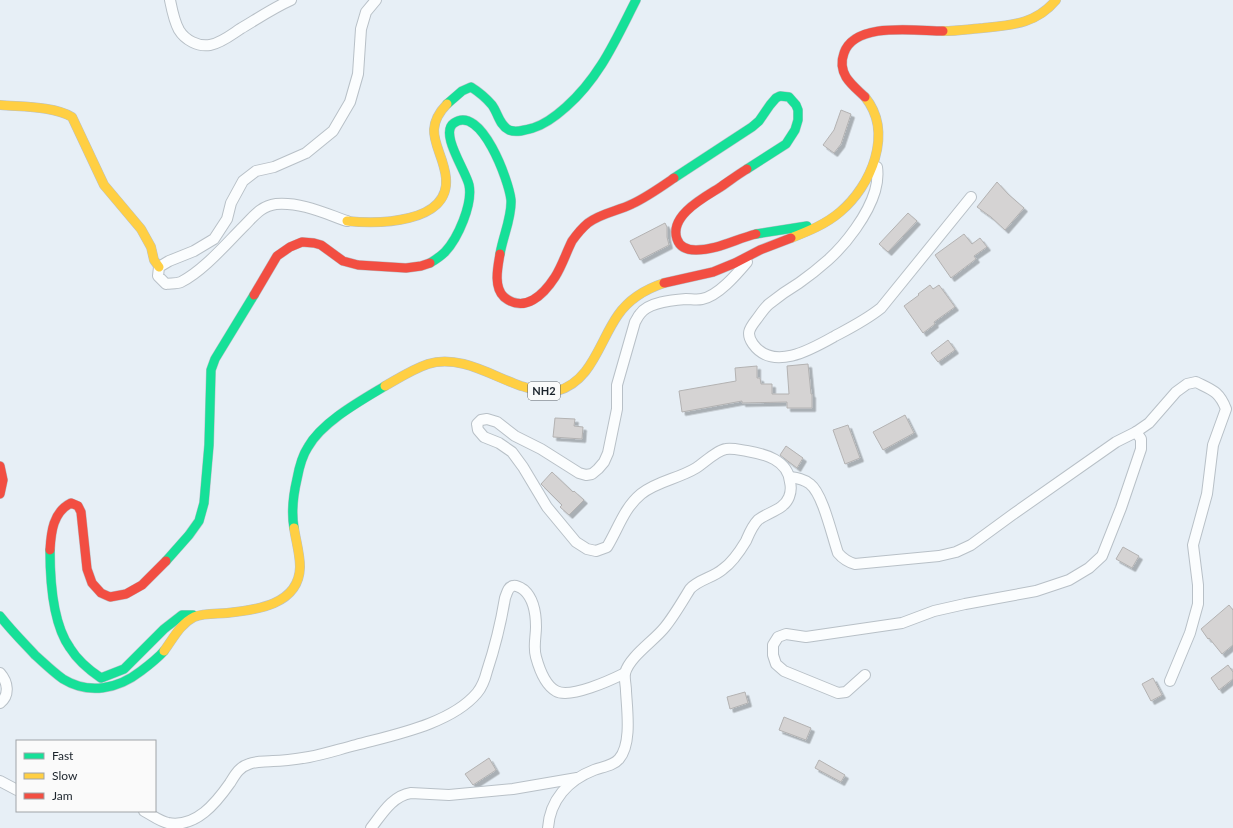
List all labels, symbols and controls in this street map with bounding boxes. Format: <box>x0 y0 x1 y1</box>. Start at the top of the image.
road number: NH2 <box>528 382 560 400</box>
legend <box>16 740 156 812</box>
text: Fast <box>52 748 74 763</box>
text: Slow <box>52 768 78 783</box>
text: Jam <box>52 788 73 803</box>

